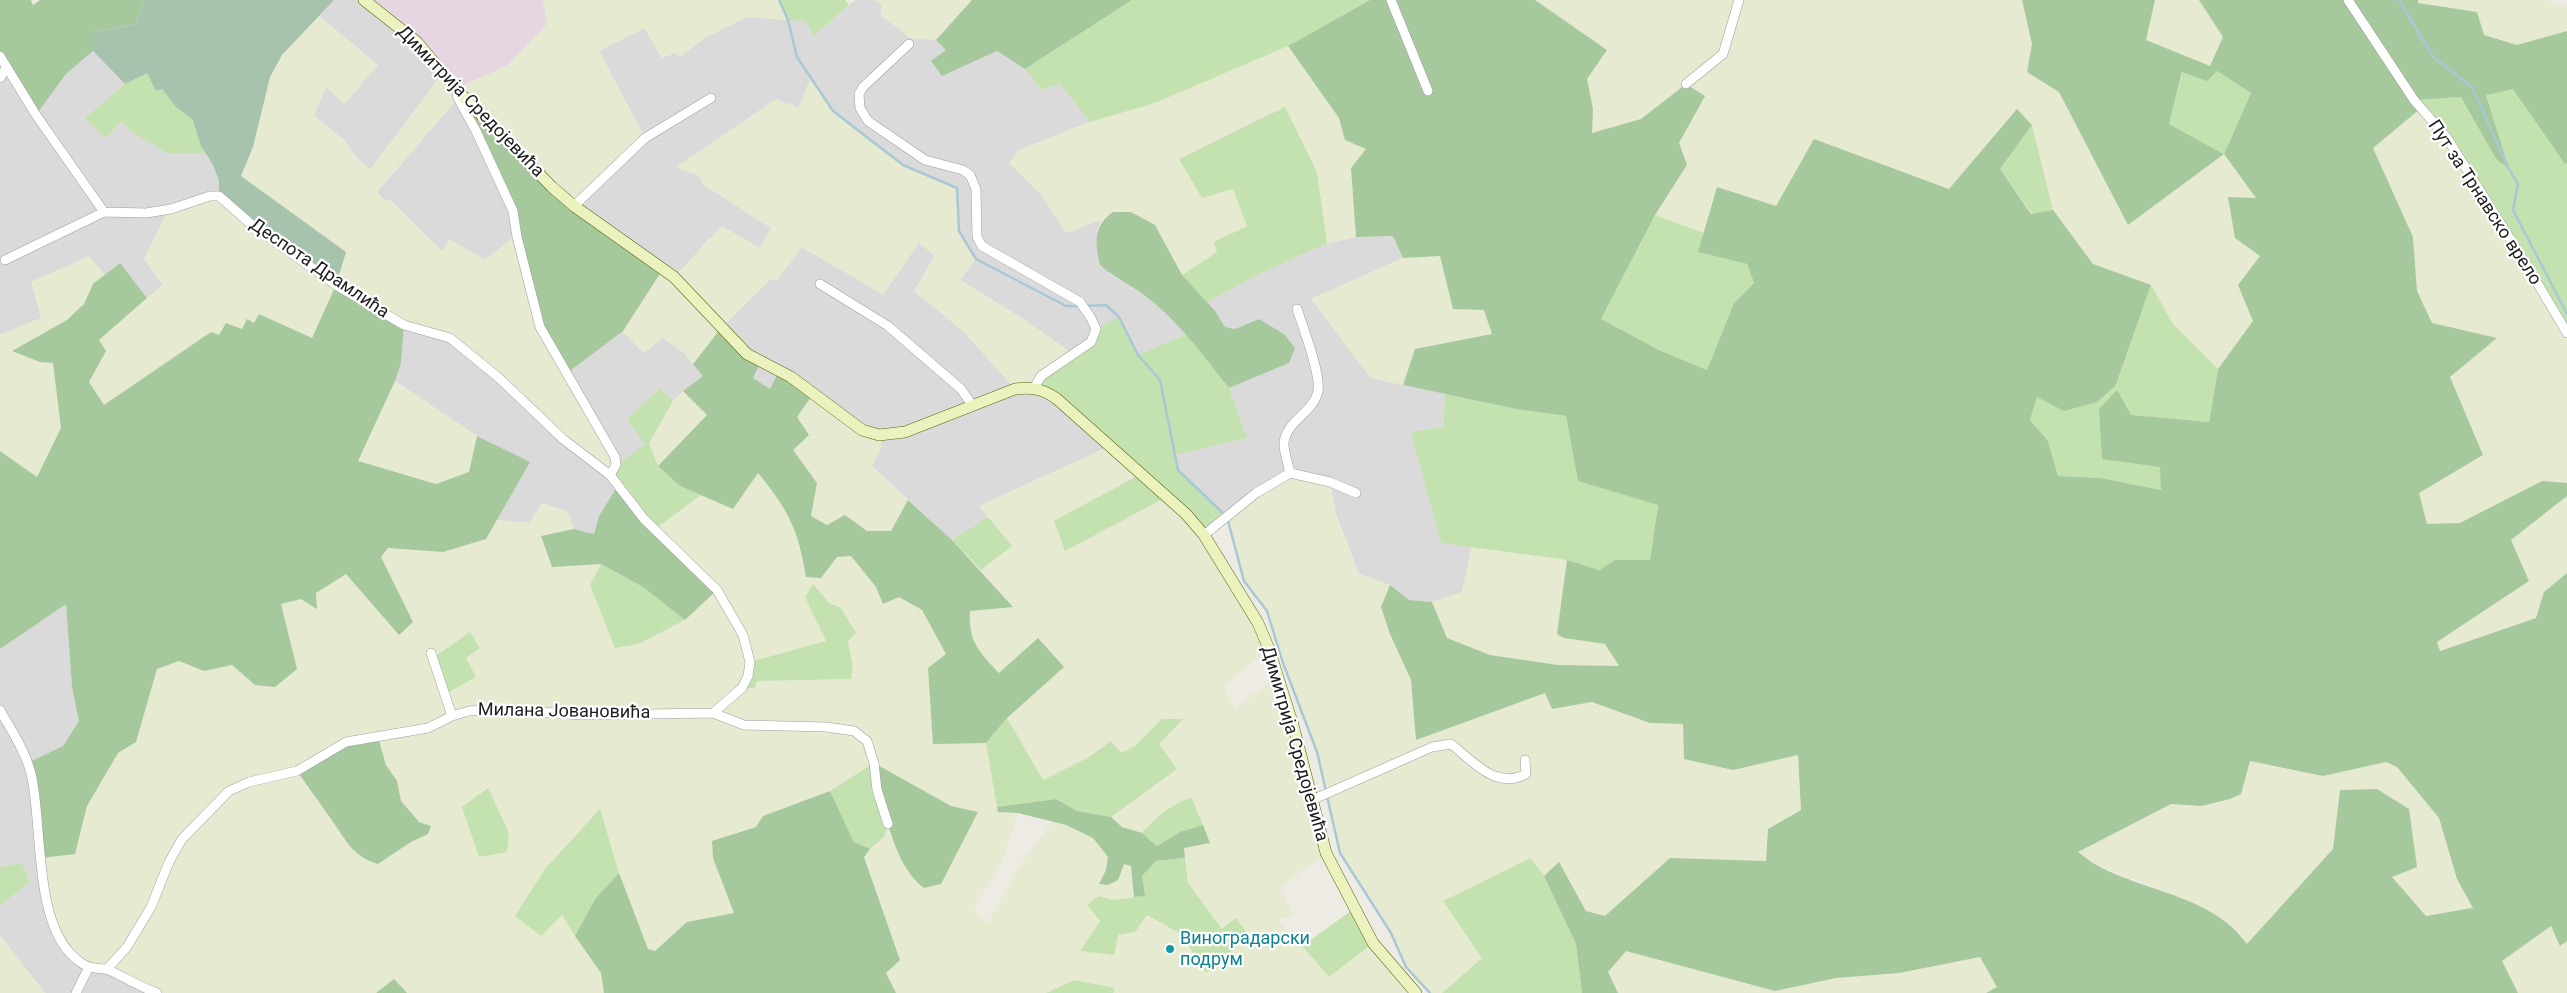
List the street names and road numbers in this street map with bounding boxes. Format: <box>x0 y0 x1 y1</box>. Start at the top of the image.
street label: Димитрија Средојевића <box>392 22 548 182</box>
street label: Пут за Трнавско врело <box>2423 116 2545 290</box>
street label: Деспота Драмлића <box>245 214 393 324</box>
street label: Димитрија Средојевића <box>1256 644 1332 844</box>
street label: Милана Јовановића <box>478 700 650 724</box>

